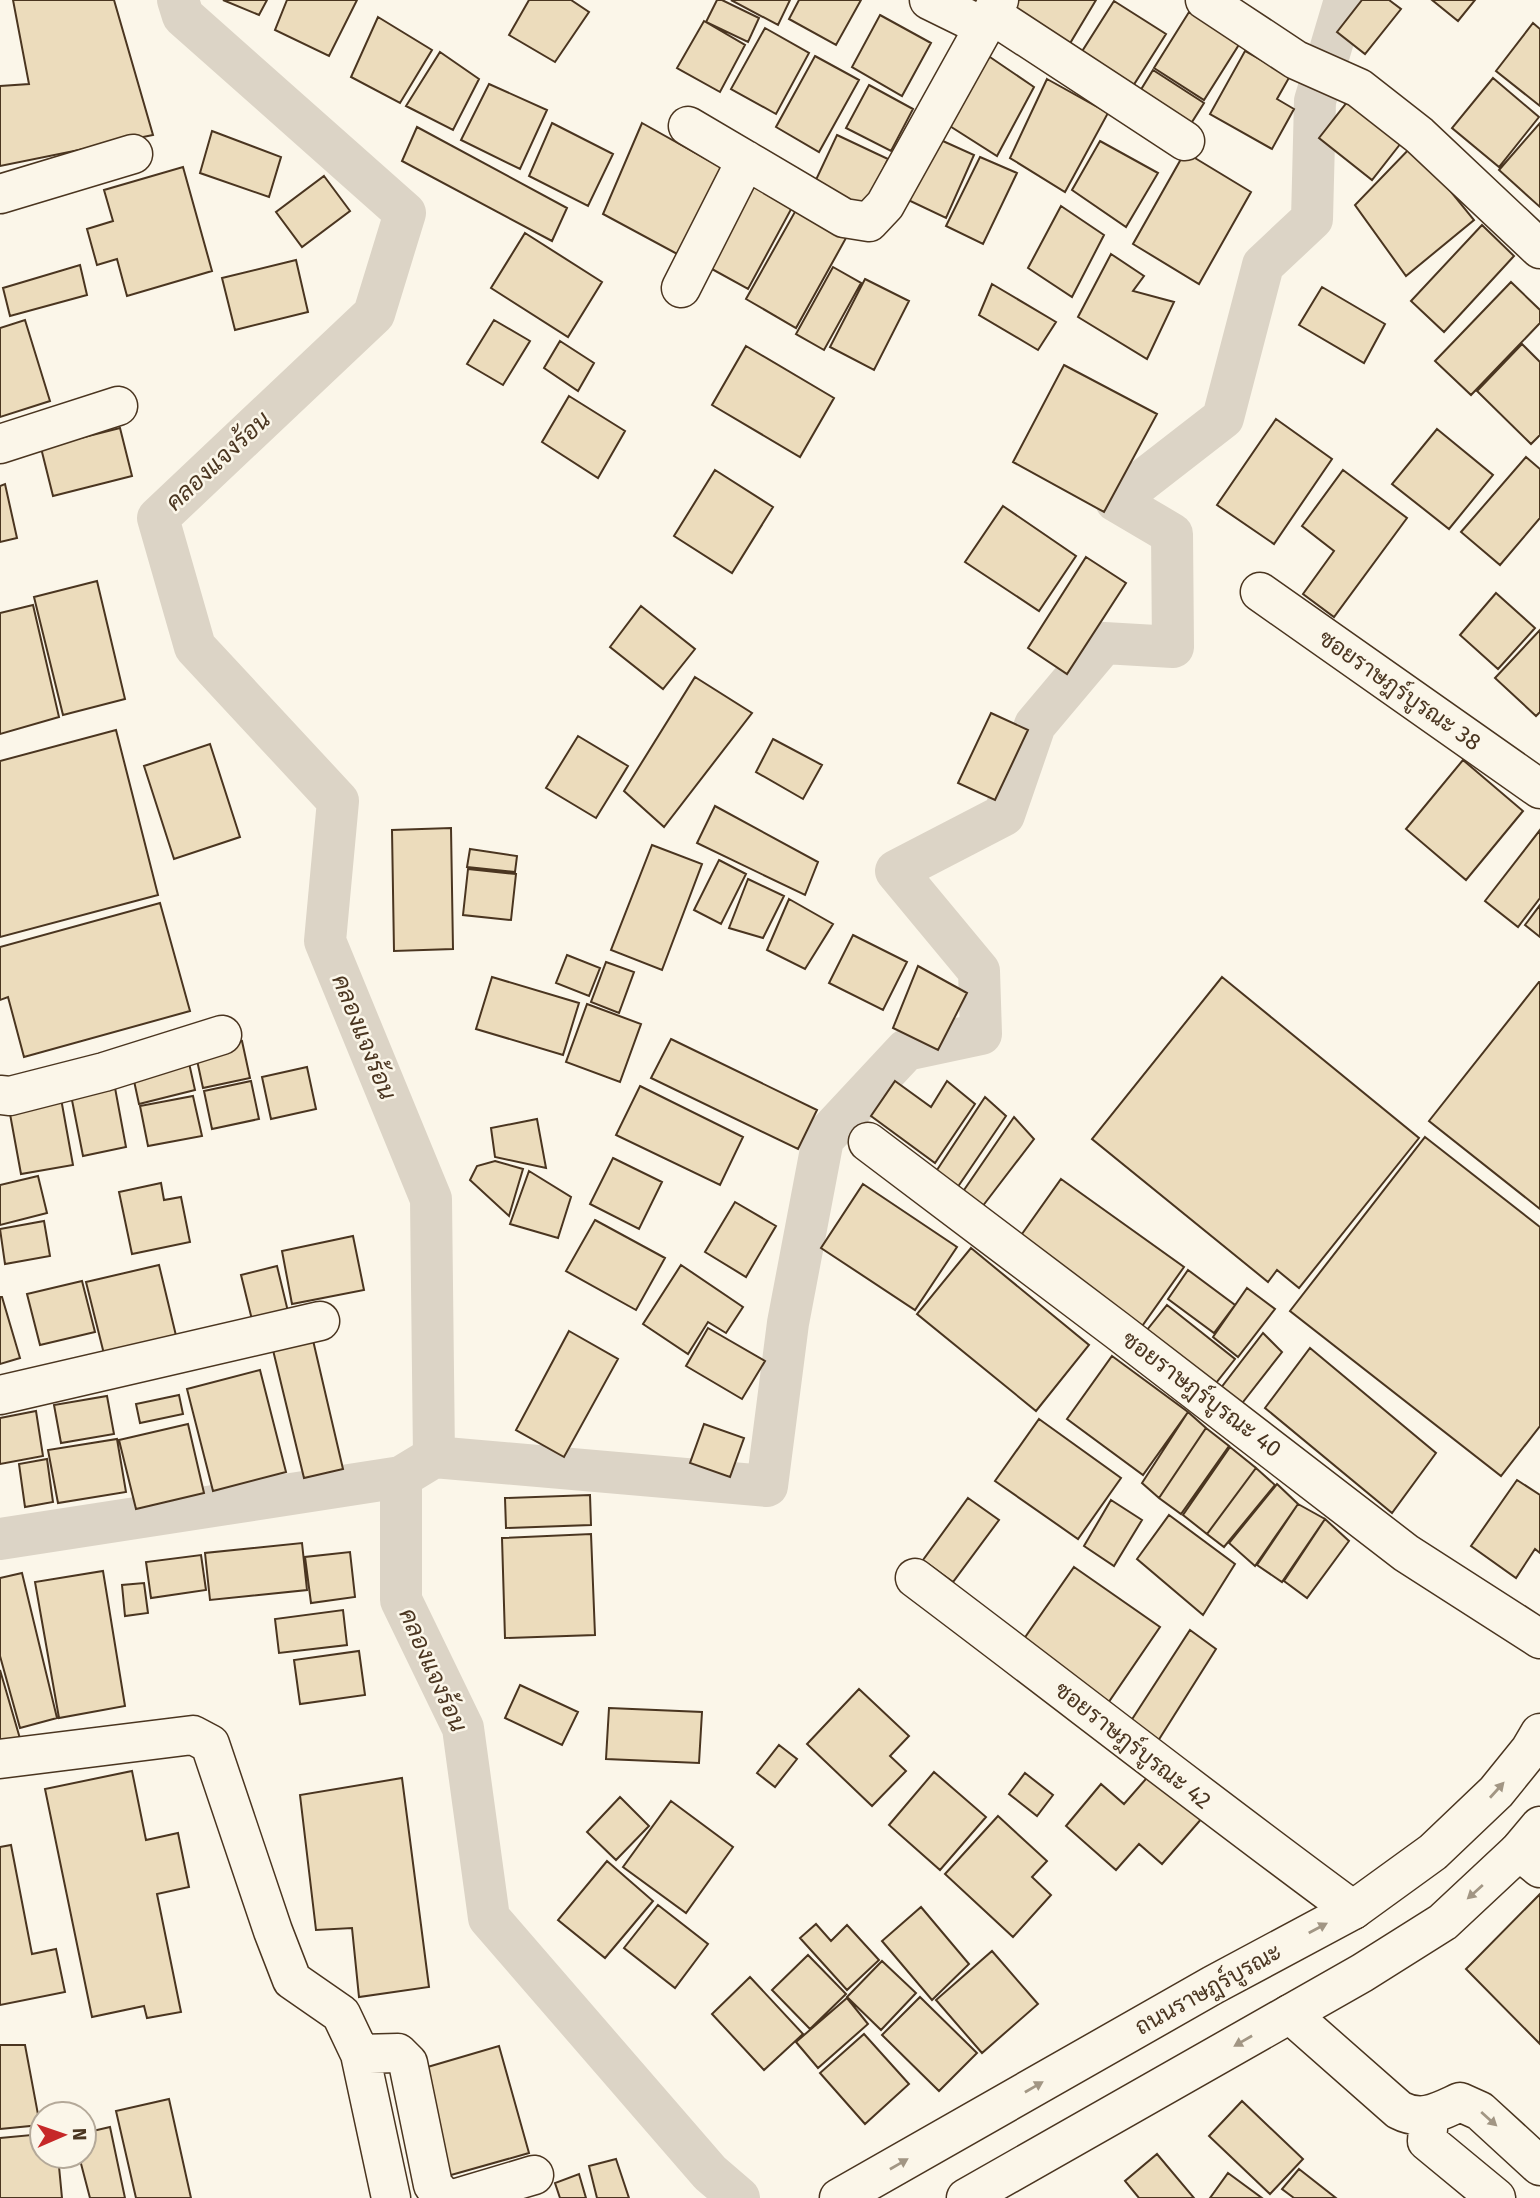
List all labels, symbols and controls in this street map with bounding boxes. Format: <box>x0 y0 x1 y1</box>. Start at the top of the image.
water label: คลองแจงร้อน <box>160 406 276 516</box>
street label: ซอยราษฎร์บูรณะ 38 <box>1312 622 1488 759</box>
water label: คลองแจงร้อน <box>326 970 402 1104</box>
street label: ซอยราษฎร์บูรณะ 40 <box>1115 1323 1288 1465</box>
water label: คลองแจงร้อน <box>393 1604 473 1736</box>
street label: ซอยราษฎร์บูรณะ 42 <box>1047 1674 1218 1817</box>
one-way arrow <box>1489 1781 1505 1799</box>
one-way arrow <box>1466 1884 1484 1900</box>
one-way arrow <box>1308 1923 1328 1935</box>
street label: ถนนราษฎร์บูรณะ <box>1129 1935 1288 2043</box>
one-way arrow <box>1233 2035 1253 2047</box>
one-way arrow <box>1024 2081 1043 2093</box>
north arrow <box>28 2100 98 2170</box>
one-way arrow <box>1480 2111 1497 2127</box>
text: N <box>68 2128 91 2141</box>
one-way arrow <box>889 2158 908 2170</box>

